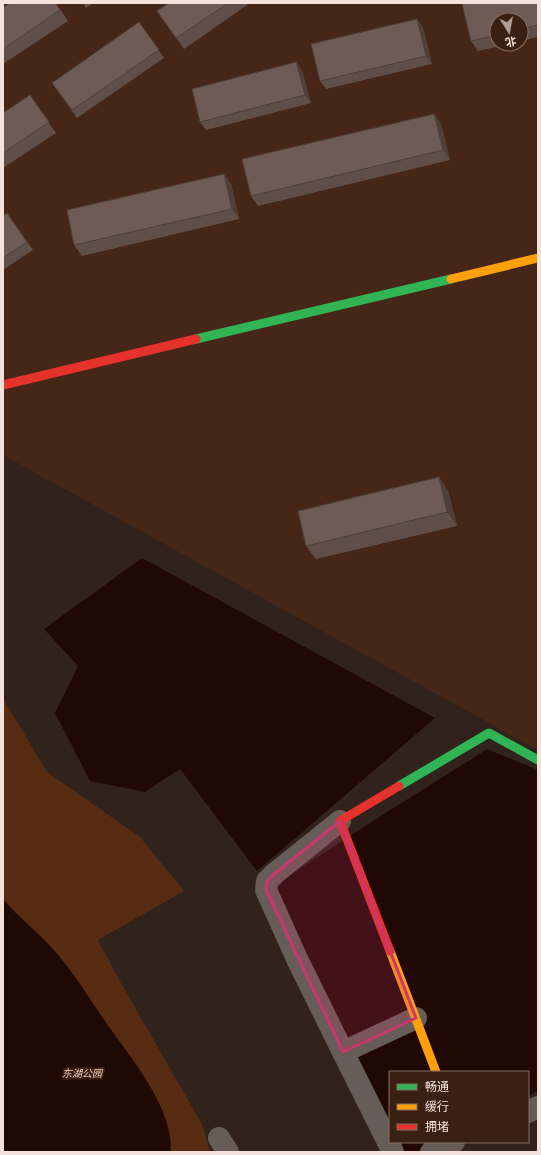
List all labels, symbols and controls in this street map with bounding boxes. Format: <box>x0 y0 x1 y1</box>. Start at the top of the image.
north arrow <box>489 12 529 52</box>
text: 北 <box>504 35 517 49</box>
park label: 东湖公园 <box>62 1068 104 1079</box>
legend <box>389 1071 529 1143</box>
text: 畅通 <box>425 1080 449 1094</box>
text: 缓行 <box>425 1100 449 1114</box>
text: 拥堵 <box>425 1120 449 1134</box>

